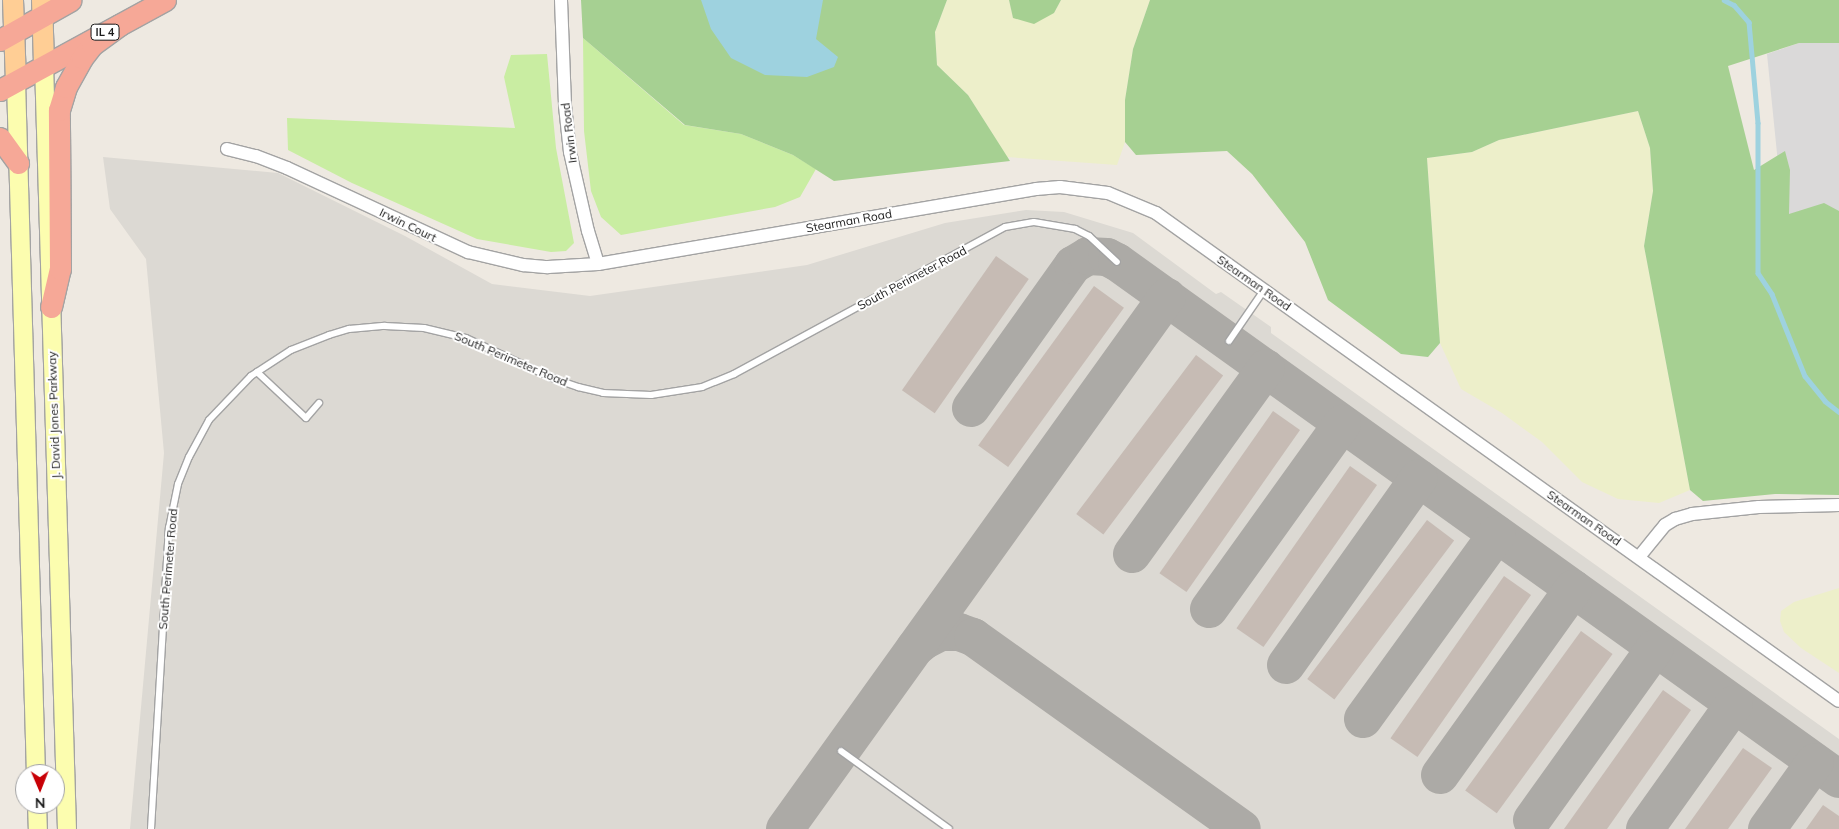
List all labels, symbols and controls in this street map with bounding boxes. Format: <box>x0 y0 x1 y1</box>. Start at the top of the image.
road number: IL 4 <box>90 24 120 41</box>
street label: Irwin Road <box>558 102 580 164</box>
street label: Irwin Court <box>377 205 439 245</box>
street label: Stearman Road <box>805 206 893 236</box>
street label: South Perimeter Road <box>855 243 969 313</box>
street label: Stearman Road <box>1214 252 1294 314</box>
street label: South Perimeter Road <box>452 329 570 389</box>
street label: J. David Jones Parkway <box>45 351 63 479</box>
street label: Stearman Road <box>1544 487 1624 549</box>
street label: South Perimeter Road <box>156 508 180 630</box>
north arrow <box>15 764 65 814</box>
text: N <box>35 794 46 812</box>

